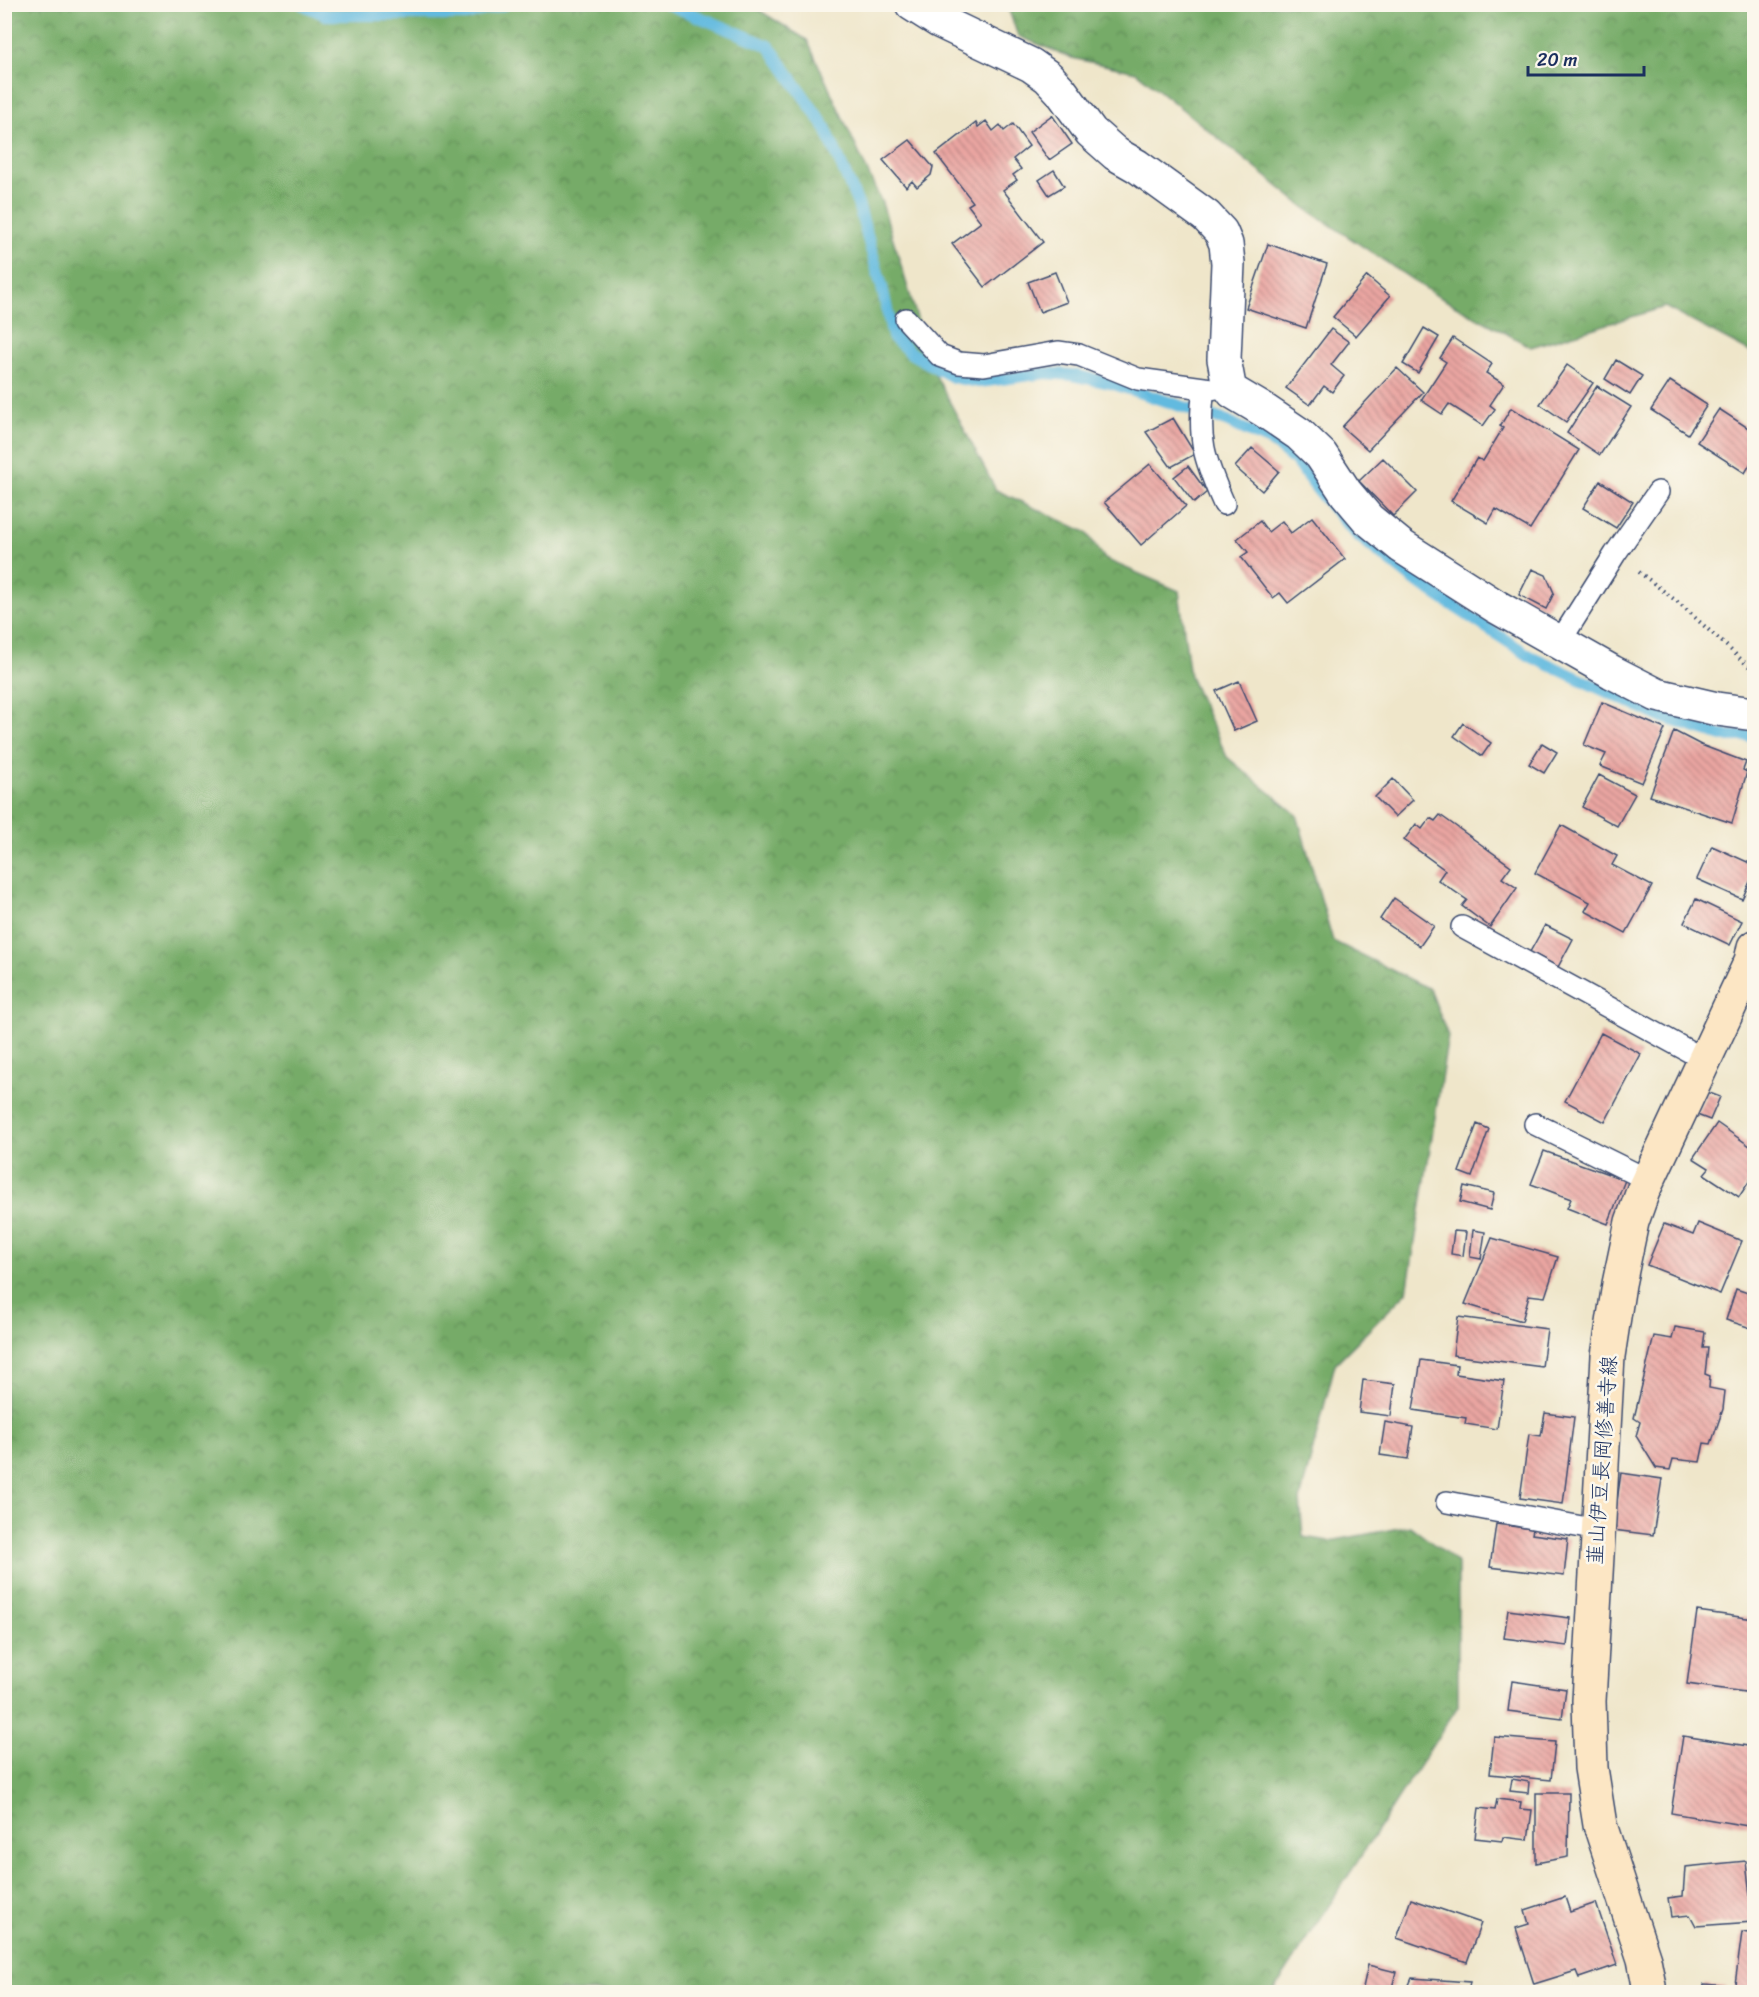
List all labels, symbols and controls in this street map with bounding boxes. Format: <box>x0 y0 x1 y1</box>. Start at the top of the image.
scale bar <box>1528 39 1644 77</box>
text: 20 m <box>1537 44 1577 76</box>
street label: 韮山伊豆長岡修善寺線 <box>1576 1354 1628 1566</box>

